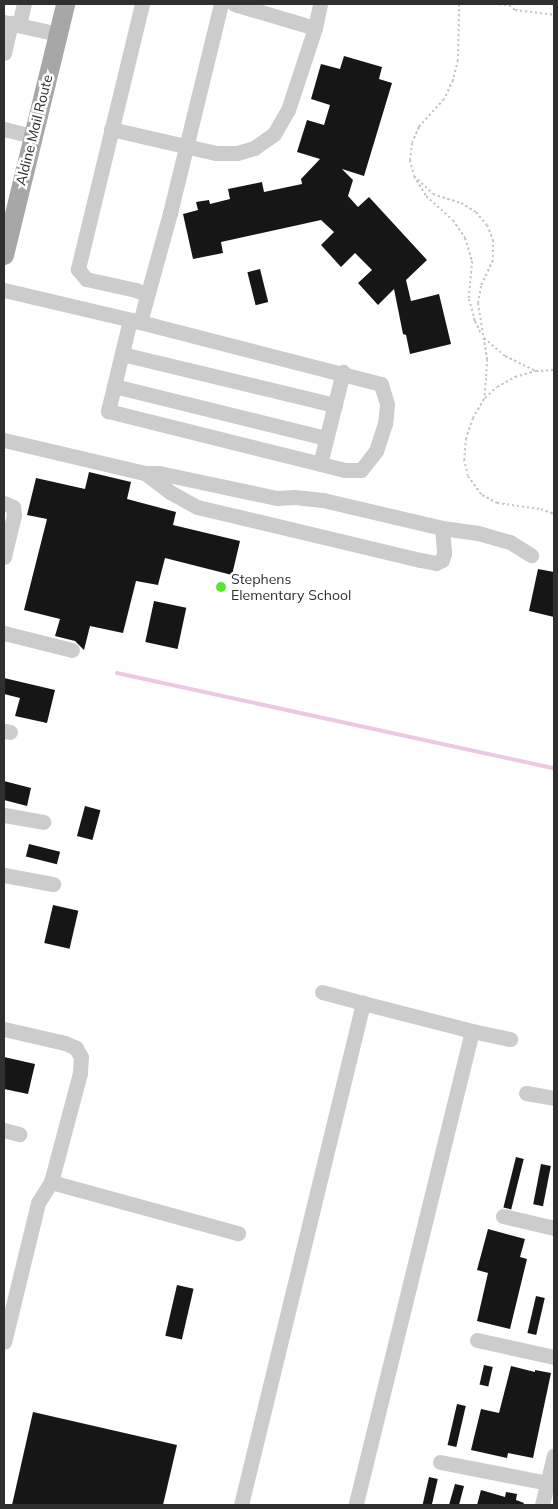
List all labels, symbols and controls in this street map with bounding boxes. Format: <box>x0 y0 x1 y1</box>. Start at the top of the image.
street label: Aldine Mail Route <box>12 73 56 187</box>
place label: Stephens Elementary School <box>231 571 351 604</box>
marker: Stephens Elementary School <box>215 581 227 593</box>

